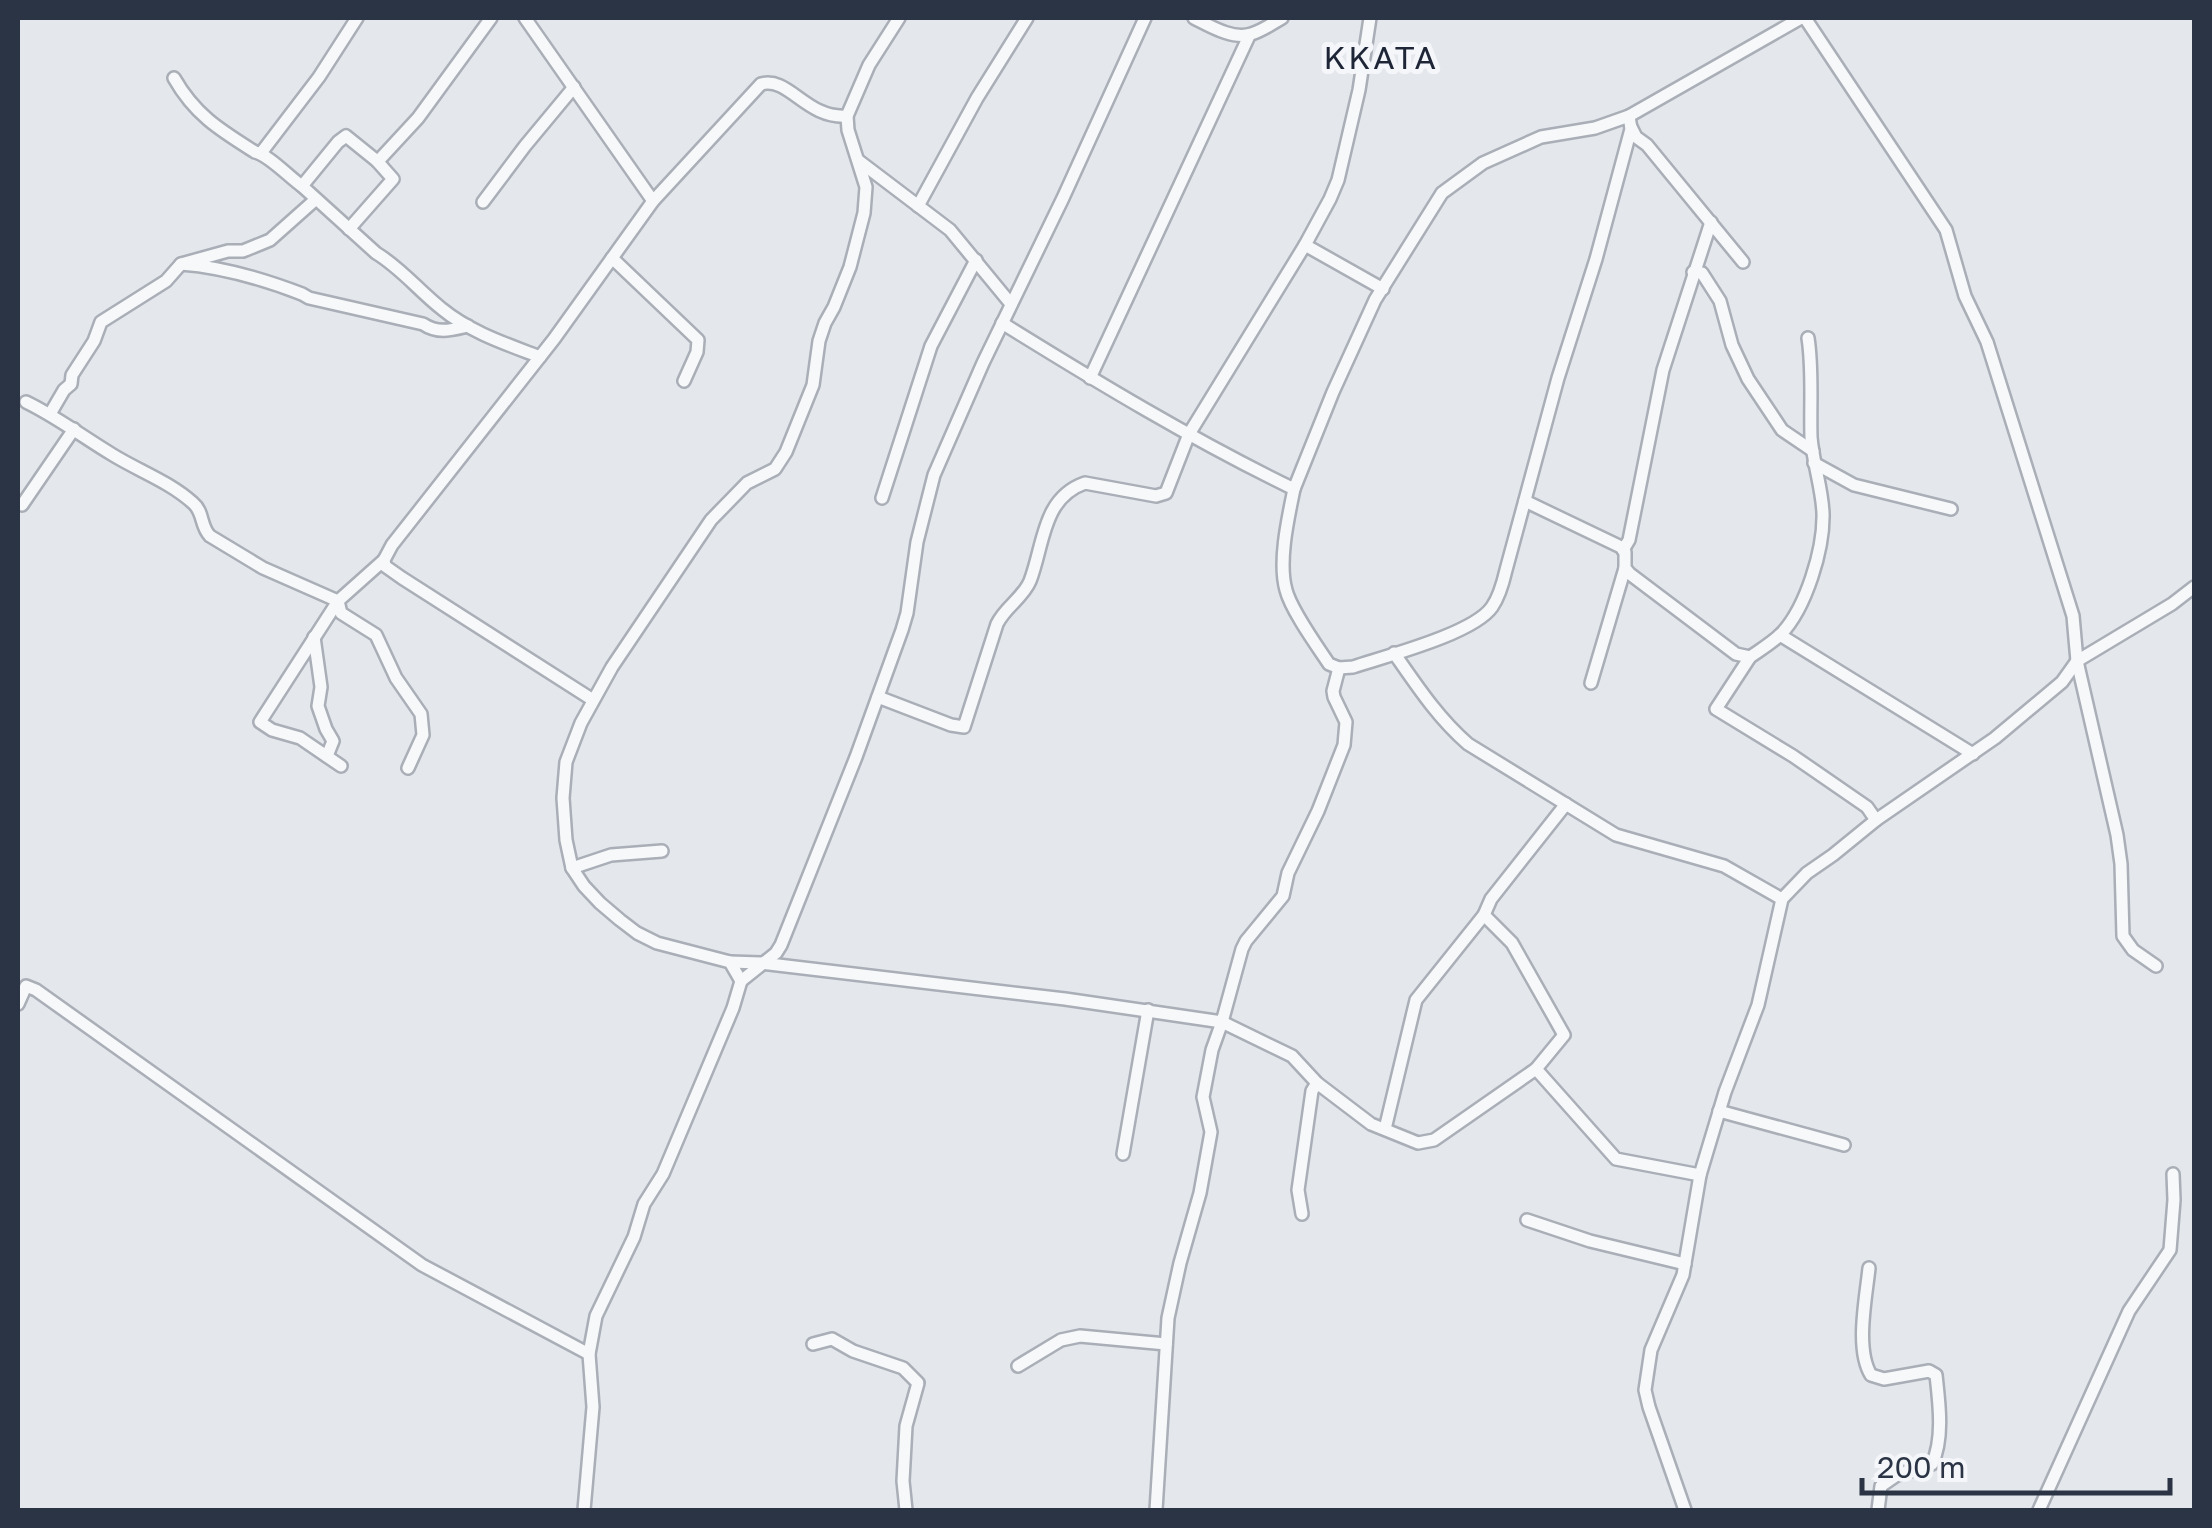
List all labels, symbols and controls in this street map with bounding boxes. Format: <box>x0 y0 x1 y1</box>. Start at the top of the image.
district label: KKATA <box>1324 38 1438 76</box>
scale bar <box>1862 1433 2170 1495</box>
text: 200 m <box>1877 1449 1966 1485</box>

